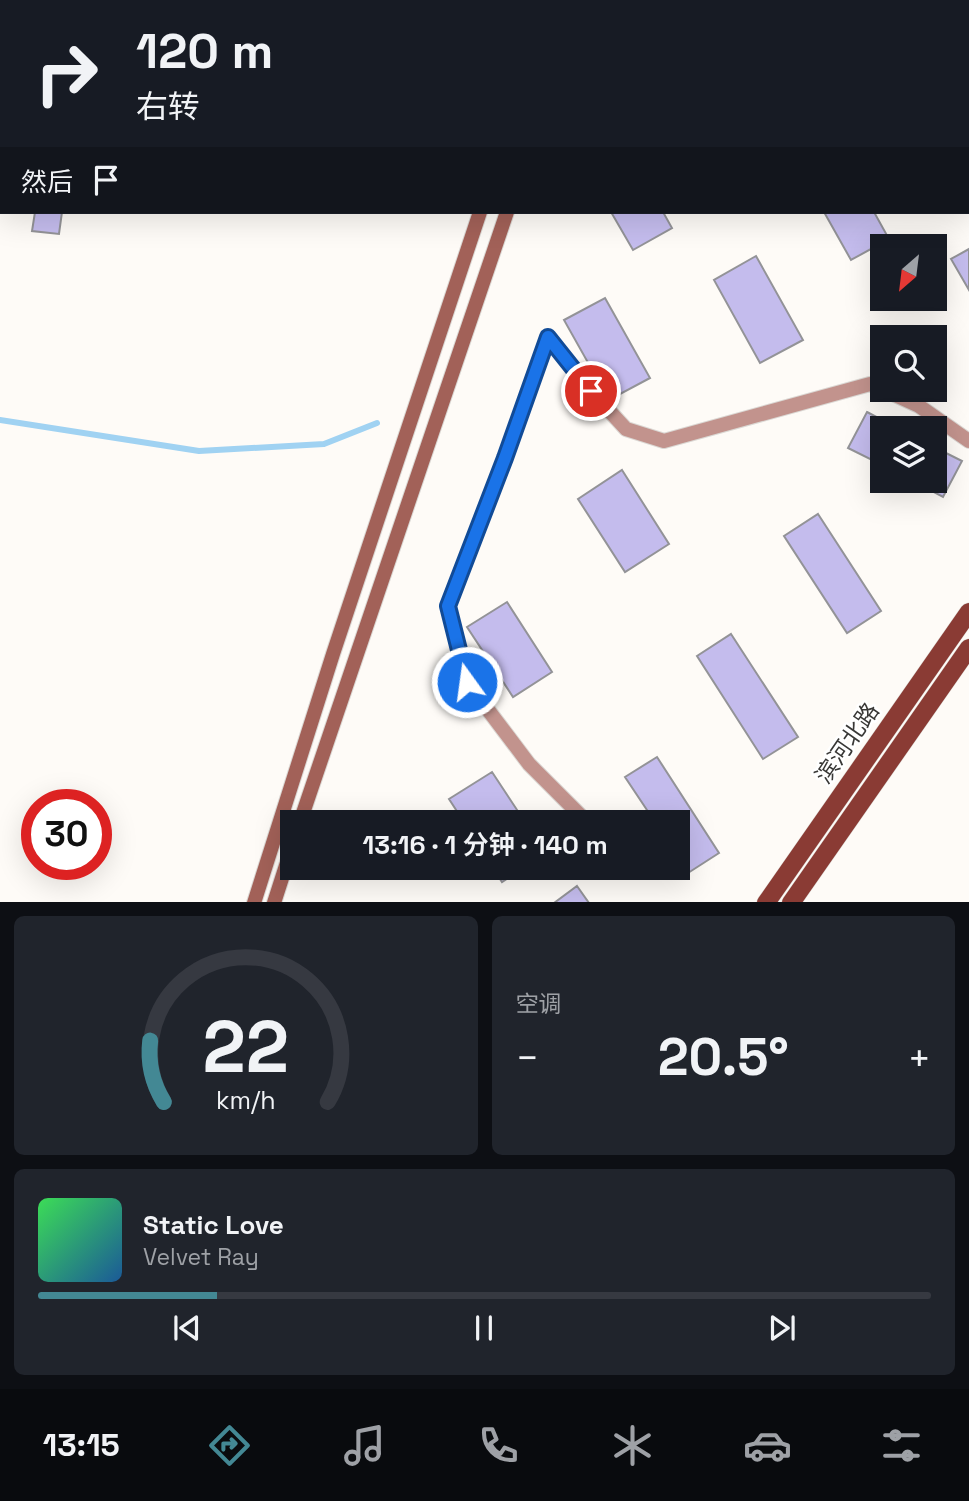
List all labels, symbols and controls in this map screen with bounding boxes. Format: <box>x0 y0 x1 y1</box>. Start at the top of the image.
text: 120 m <box>136 20 273 82</box>
icon: right <box>21 28 112 119</box>
text: 右转 <box>136 87 200 127</box>
icon: arrive <box>87 161 125 199</box>
text: 然后 <box>21 165 73 199</box>
north arrow <box>870 234 947 312</box>
map controls <box>870 234 947 493</box>
button: search <box>870 325 947 402</box>
pin <box>561 361 621 421</box>
icon: arrive <box>572 372 610 410</box>
button: layers <box>870 416 947 493</box>
position arrow <box>430 645 504 719</box>
street label: 滨河北路 <box>808 697 886 789</box>
speed limit sign: 30 <box>21 789 112 880</box>
text: 13:16 · 1 分钟 · 140 m <box>362 828 608 862</box>
text: 空调 <box>516 989 562 1019</box>
text: 22 <box>203 1000 289 1093</box>
text: 20.5° <box>658 1024 789 1090</box>
text: − <box>516 1034 539 1082</box>
text: + <box>907 1034 931 1082</box>
text: km/h <box>216 1083 276 1115</box>
text: Static Love <box>143 1208 284 1242</box>
text: Velvet Ray <box>143 1242 259 1272</box>
icon: previous <box>168 1309 206 1347</box>
icon: pause <box>465 1309 503 1347</box>
icon: next <box>763 1309 801 1347</box>
icon: directions <box>205 1421 254 1470</box>
icon: music <box>340 1421 389 1470</box>
icon: phone <box>474 1421 523 1470</box>
icon: climate <box>608 1421 657 1470</box>
icon: car <box>743 1421 792 1470</box>
icon: filters <box>877 1421 926 1470</box>
text: 13:15 <box>43 1425 120 1465</box>

